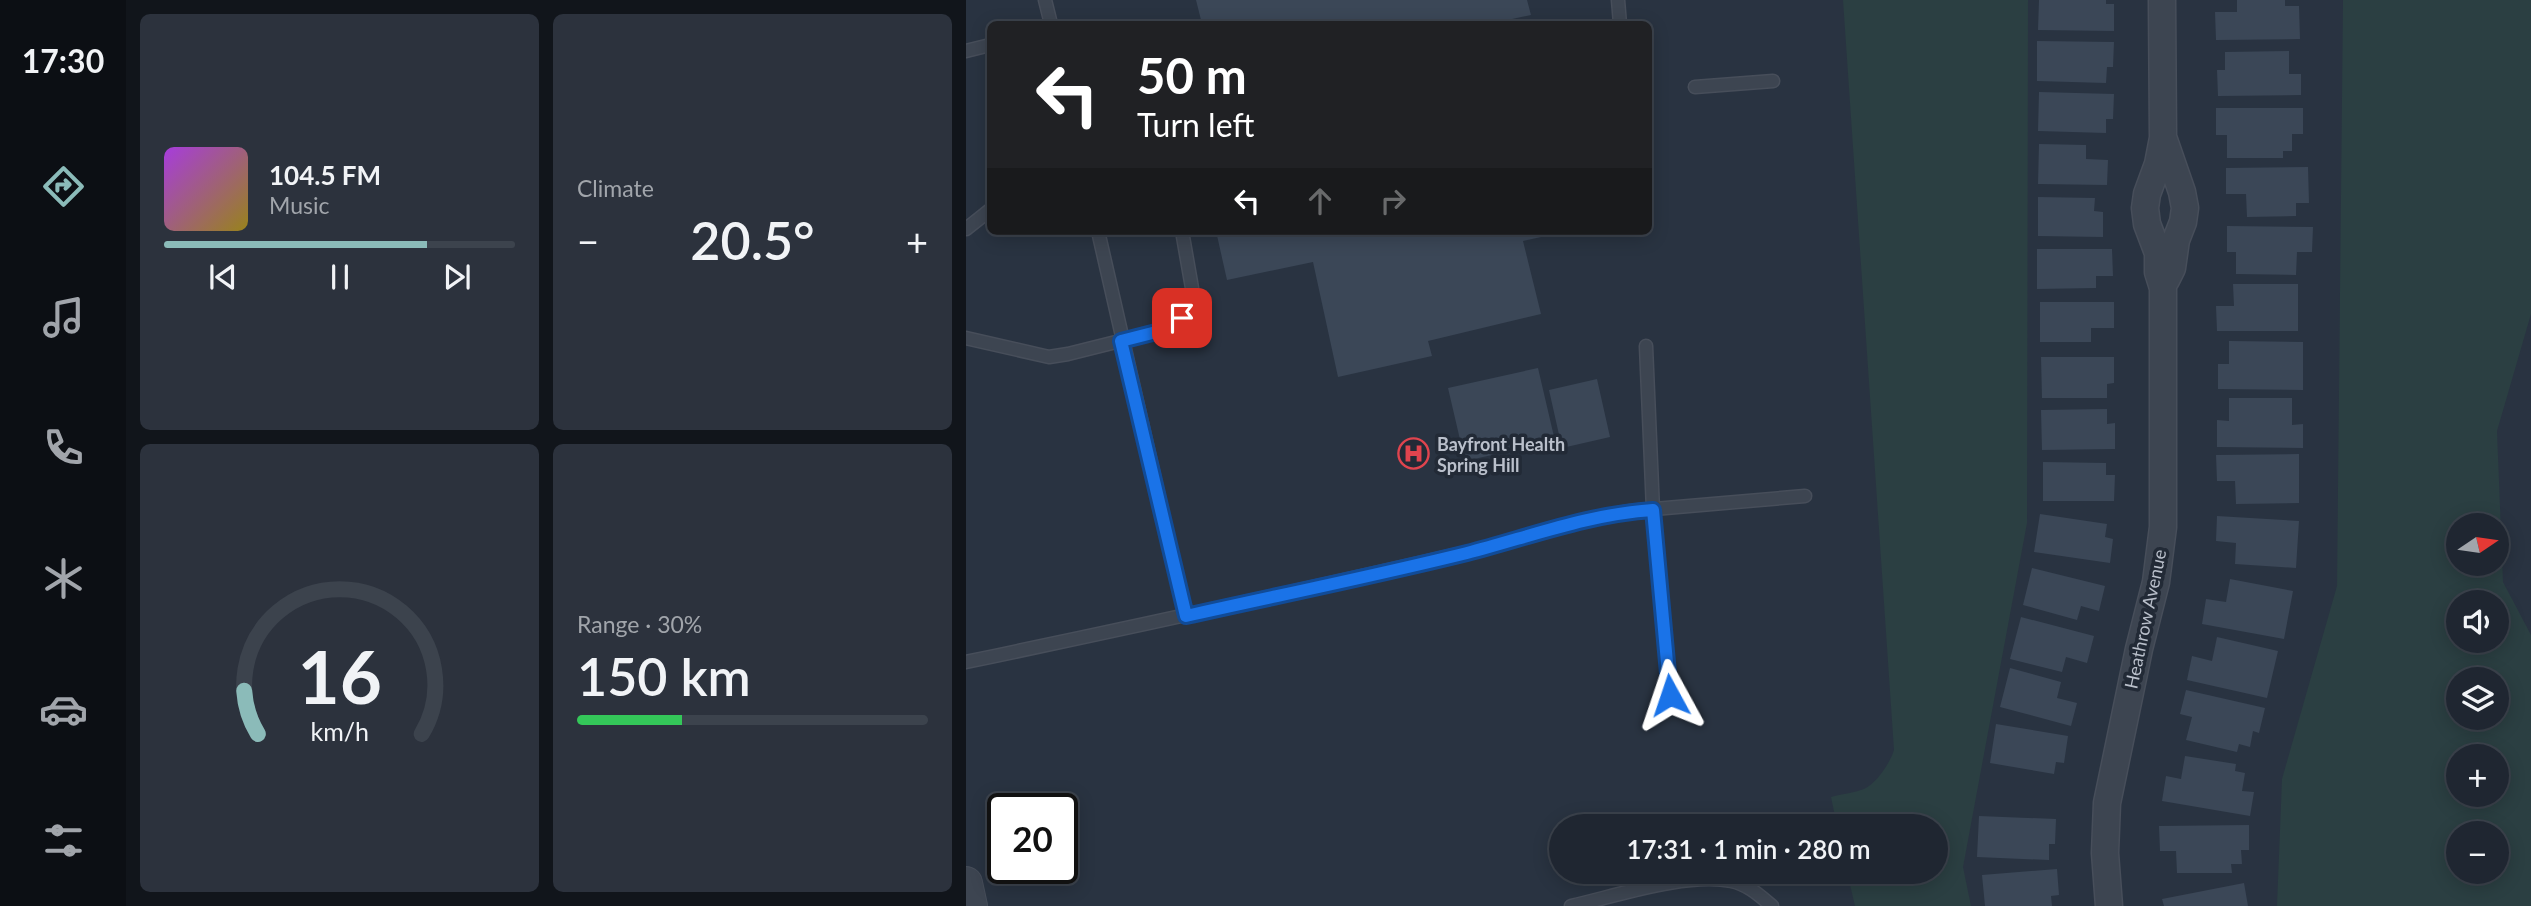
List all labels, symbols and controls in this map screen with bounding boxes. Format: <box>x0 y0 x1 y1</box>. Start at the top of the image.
text: 17:30 <box>22 41 104 80</box>
text: 50 m <box>1137 46 1247 104</box>
icon: left <box>1022 49 1113 140</box>
text: Turn left <box>1137 105 1254 144</box>
text: 104.5 FM <box>269 159 381 191</box>
icon: directions <box>39 162 88 211</box>
text: Climate <box>577 174 654 202</box>
icon: left <box>1228 182 1266 220</box>
icon: ahead <box>1301 182 1339 220</box>
icon: right <box>1374 182 1412 220</box>
text: Music <box>269 191 329 219</box>
text: 20.5° <box>690 209 815 271</box>
text: − <box>577 218 599 264</box>
text: + <box>906 218 928 264</box>
icon: previous <box>204 258 242 296</box>
icon: pause <box>321 258 359 296</box>
icon: next <box>438 258 476 296</box>
pin <box>1152 288 1212 348</box>
icon: music <box>39 293 88 342</box>
icon: arrive <box>1163 299 1201 337</box>
icon: phone <box>39 423 88 472</box>
place label: Bayfront Health Spring Hill <box>1437 433 1565 476</box>
hospital icon: Bayfront Health Spring Hill <box>1397 437 1431 471</box>
north arrow <box>2446 513 2510 576</box>
map controls <box>2446 513 2509 884</box>
street label: Heathrow Avenue <box>2119 547 2171 691</box>
icon: climate <box>39 554 88 603</box>
button: sound <box>2446 590 2509 653</box>
text: Range · 30% <box>577 610 702 638</box>
text: 16 <box>297 632 382 720</box>
text: 150 km <box>577 645 751 707</box>
position arrow <box>1633 658 1707 732</box>
button: layers <box>2446 667 2509 730</box>
icon: car <box>39 685 88 734</box>
text: km/h <box>310 716 369 746</box>
button: + <box>2446 744 2509 807</box>
speed limit sign: 20 <box>987 793 1078 884</box>
icon: filters <box>39 816 88 865</box>
button: − <box>2446 821 2509 884</box>
text: 17:31 · 1 min · 280 m <box>1626 833 1871 865</box>

